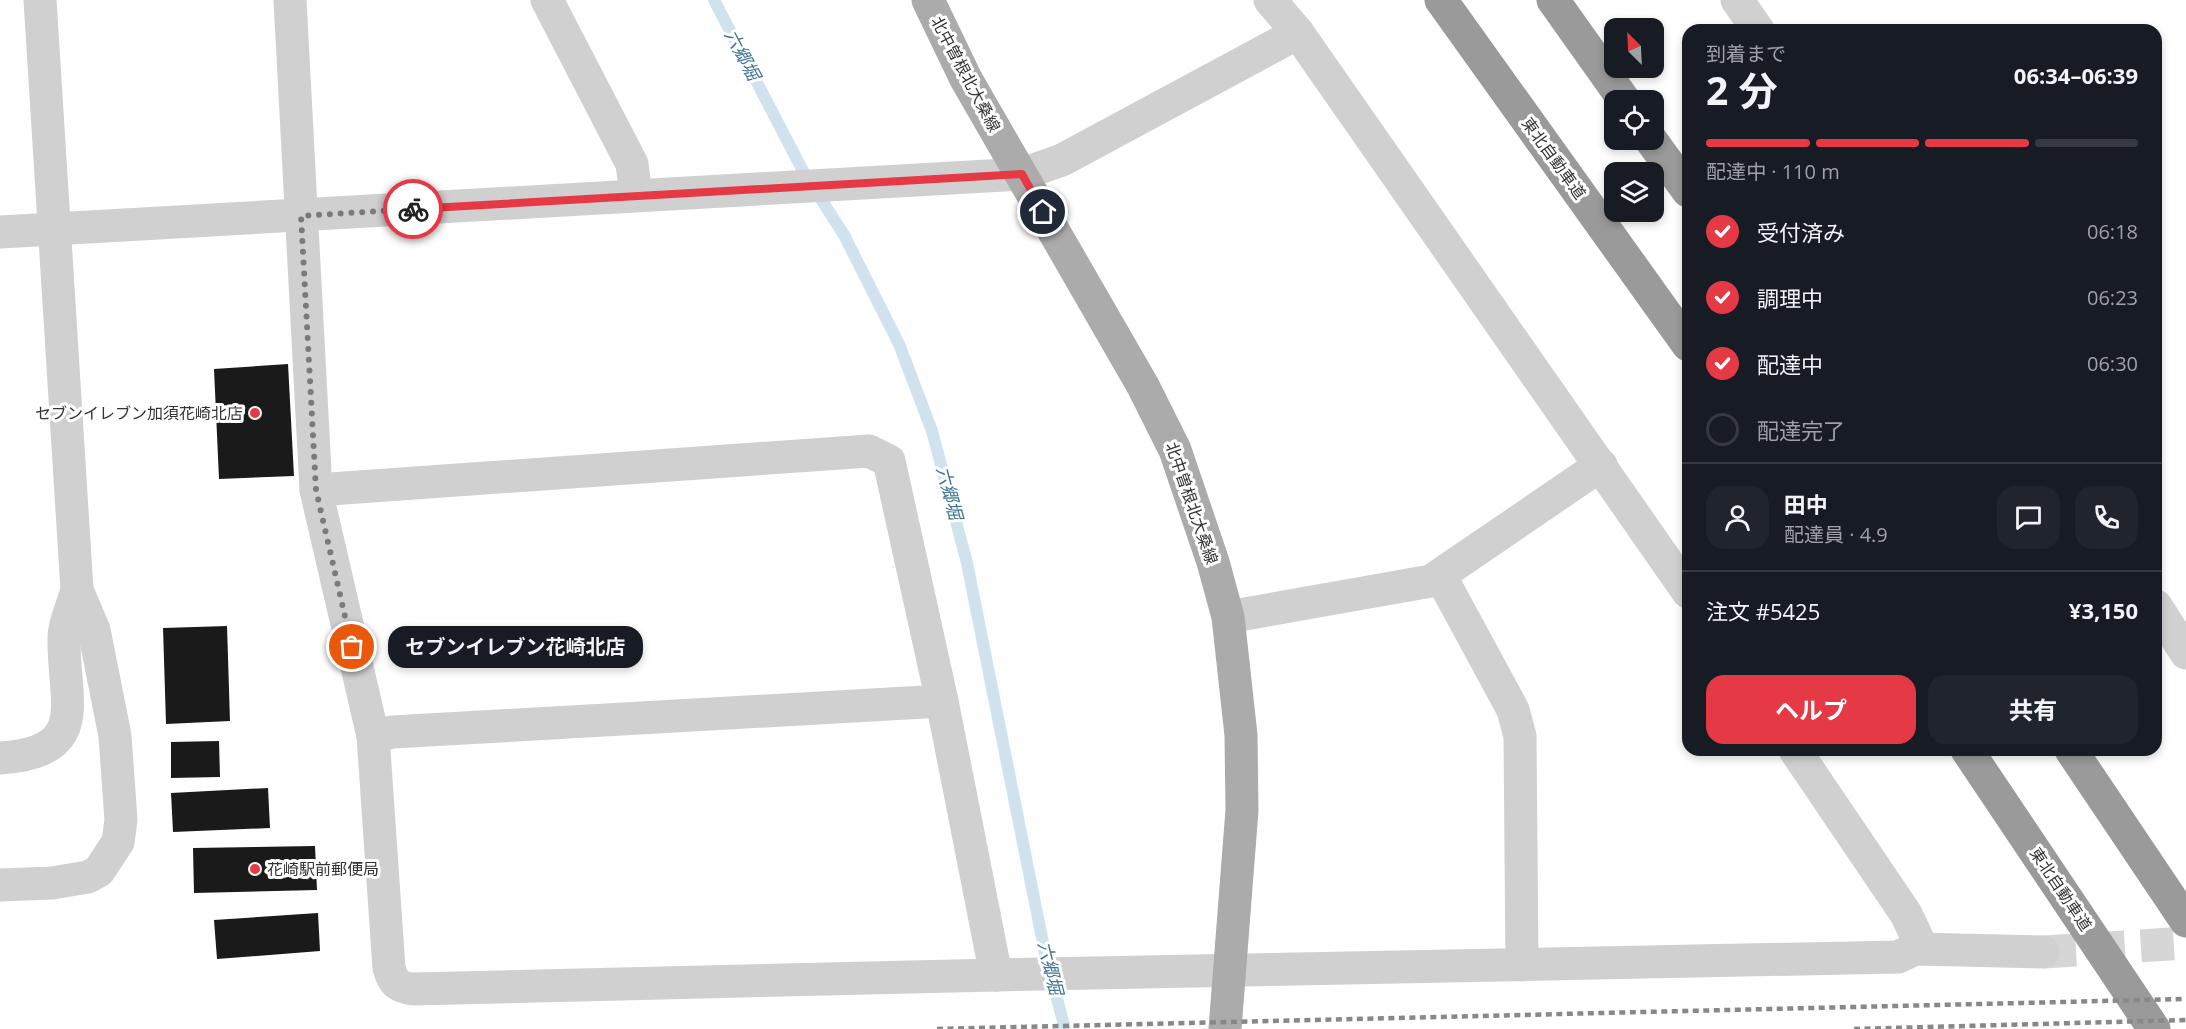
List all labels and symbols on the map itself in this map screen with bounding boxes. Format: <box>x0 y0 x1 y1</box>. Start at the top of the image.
street label: 北中曽根北大桑線 <box>926 12 1006 136</box>
north arrow <box>1604 18 1664 78</box>
water label: 六郷堀 <box>720 25 768 87</box>
street label: 東北自動車道 <box>1517 113 1591 203</box>
courier <box>383 179 443 239</box>
pin <box>1017 186 1068 237</box>
place label: セブンイレブン加須花崎北店 <box>35 402 243 424</box>
marker: セブンイレブン加須花崎北店 <box>248 406 262 420</box>
street label: 北中曽根北大桑線 <box>1161 439 1223 567</box>
water label: 六郷堀 <box>931 464 969 525</box>
pin <box>326 621 377 672</box>
callout: セブンイレブン花崎北店 <box>388 626 643 668</box>
street label: 東北自動車道 <box>2025 843 2097 935</box>
place label: 花崎駅前郵便局 <box>267 858 379 880</box>
marker: 花崎駅前郵便局 <box>248 862 262 876</box>
water label: 六郷堀 <box>1033 939 1070 1000</box>

